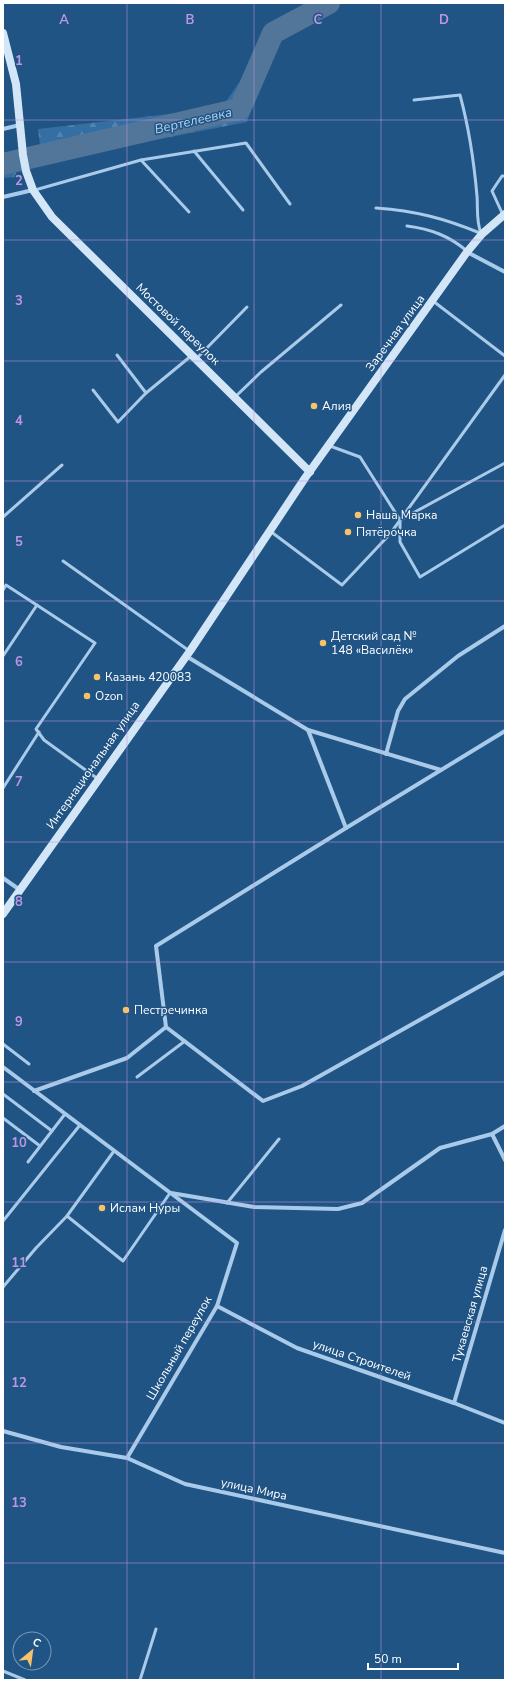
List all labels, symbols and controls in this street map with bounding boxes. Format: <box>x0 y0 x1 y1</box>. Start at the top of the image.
text: A <box>59 11 69 29</box>
text: B <box>186 11 195 29</box>
text: C <box>314 11 323 29</box>
text: D <box>439 11 449 29</box>
text: 1 <box>15 52 23 70</box>
water label: Вертелеевка <box>153 103 234 139</box>
text: 2 <box>15 172 23 190</box>
street label: Мостовой переулок <box>132 280 224 369</box>
text: 3 <box>15 292 23 310</box>
street label: Заречная улица <box>362 292 428 374</box>
place label: Алия <box>322 398 351 414</box>
marker: Алия <box>309 401 319 411</box>
text: 4 <box>15 412 23 430</box>
place label: Наша Марка <box>366 507 437 523</box>
marker: Наша Марка <box>353 510 363 520</box>
place label: Пятёрочка <box>356 524 417 540</box>
marker: Пятёрочка <box>343 527 353 537</box>
text: 5 <box>15 533 23 551</box>
place label: Детский сад № 148 «Василёк» <box>331 628 417 658</box>
marker: Детский сад № 148 «Василёк» <box>318 638 328 648</box>
text: 6 <box>15 653 23 671</box>
place label: Казань 420083 <box>105 669 191 685</box>
marker: Казань 420083 <box>92 672 102 682</box>
place label: Ozon <box>95 688 123 704</box>
marker: Ozon <box>82 691 92 701</box>
street label: Интернациональная улица <box>43 698 143 832</box>
text: 7 <box>15 773 23 791</box>
text: 8 <box>15 893 23 911</box>
place label: Пестречинка <box>134 1002 208 1018</box>
marker: Пестречинка <box>121 1005 131 1015</box>
text: 9 <box>15 1013 23 1031</box>
text: 10 <box>11 1134 27 1152</box>
place label: Ислам Нуры <box>110 1200 180 1216</box>
marker: Ислам Нуры <box>97 1203 107 1213</box>
text: 11 <box>11 1254 27 1272</box>
street label: Тукаевская улица <box>449 1264 491 1364</box>
street label: Школьный переулок <box>143 1292 216 1403</box>
street label: улица Строителей <box>311 1336 413 1384</box>
text: 12 <box>11 1374 27 1392</box>
street label: улица Мира <box>219 1474 289 1504</box>
text: 13 <box>11 1494 27 1512</box>
north arrow <box>12 1631 52 1671</box>
text: С <box>30 1634 44 1651</box>
scale bar <box>368 1645 458 1671</box>
text: 50 m <box>374 1651 402 1667</box>

